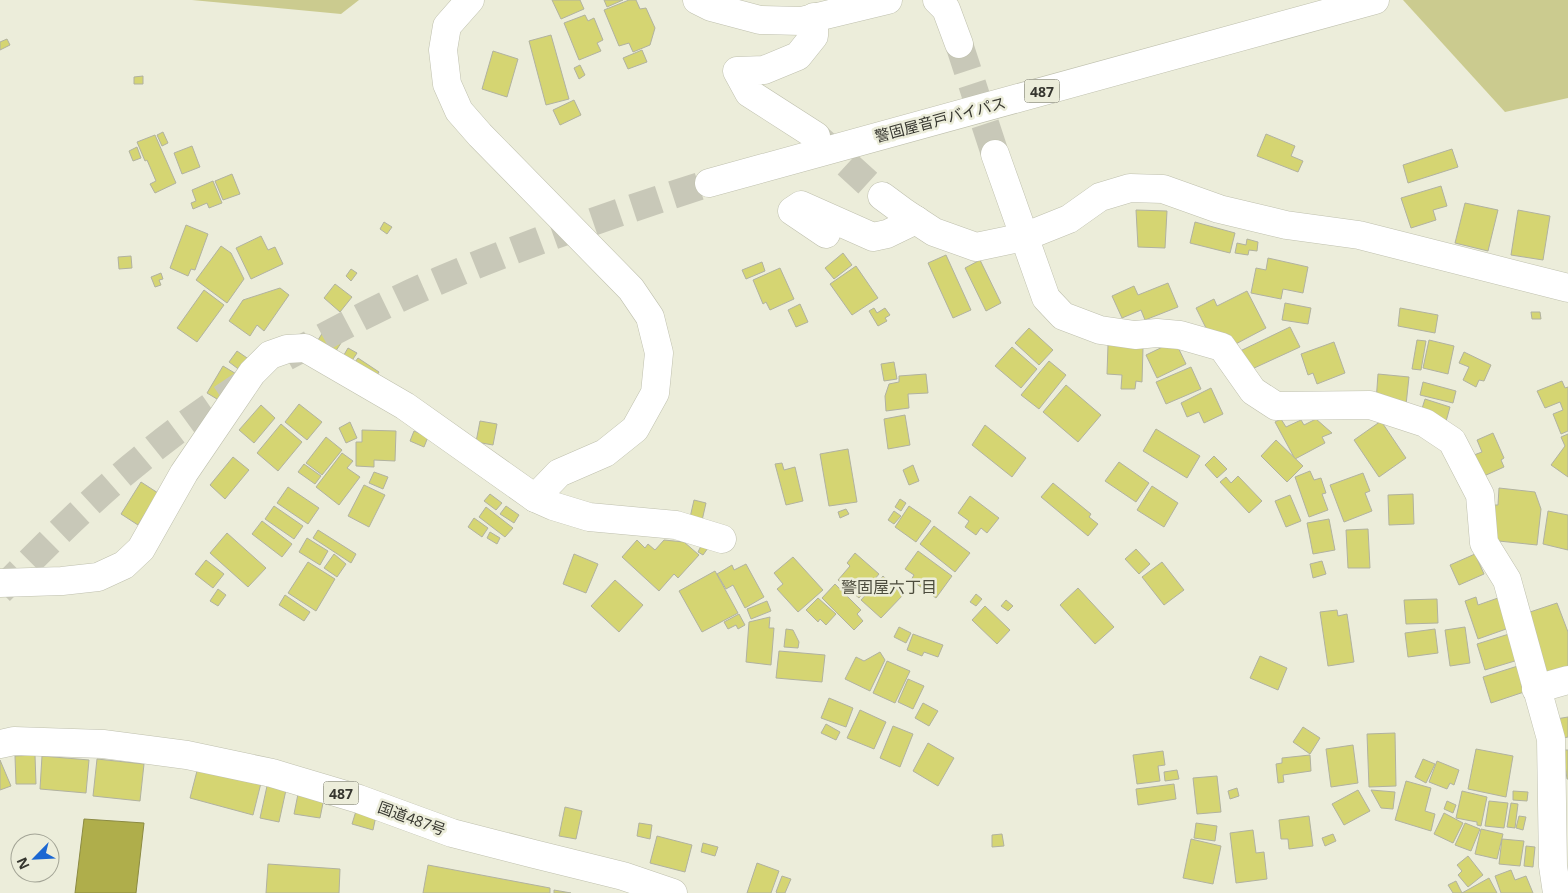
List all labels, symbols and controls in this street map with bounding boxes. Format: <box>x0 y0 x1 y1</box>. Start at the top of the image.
road number: 487 <box>1024 80 1060 102</box>
street label: 警固屋音戸バイパス <box>872 92 1008 146</box>
district label: 警固屋六丁目 <box>841 576 937 598</box>
road number: 487 <box>324 781 358 804</box>
street label: 国道487号 <box>375 797 449 839</box>
north arrow <box>10 833 60 883</box>
text: N <box>12 854 34 873</box>

